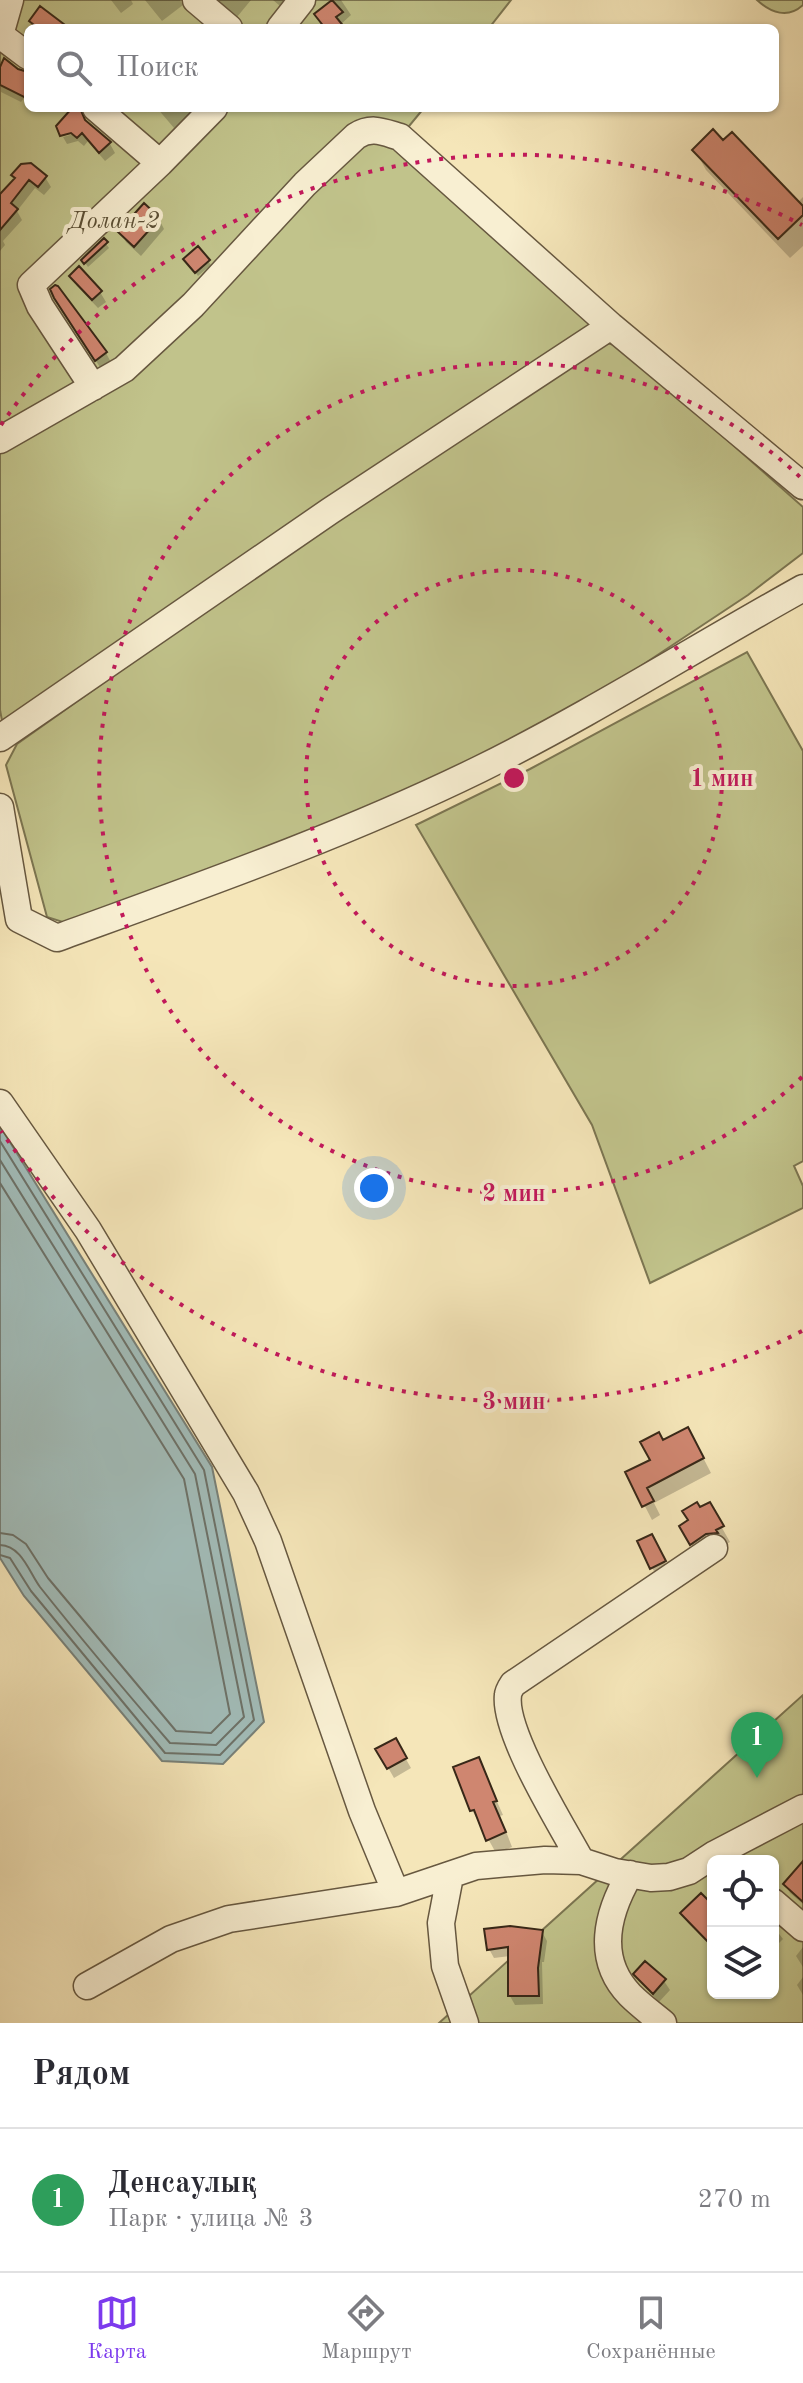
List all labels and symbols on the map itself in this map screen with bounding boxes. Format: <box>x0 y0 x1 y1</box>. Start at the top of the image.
park label: Долан-2 <box>66 210 159 234</box>
centre of rings <box>500 764 528 792</box>
text: 1 мин <box>690 768 754 792</box>
your location <box>354 1168 394 1208</box>
text: 2 мин <box>482 1183 546 1207</box>
text: 3 мин <box>482 1391 546 1415</box>
pin: 1 <box>731 1712 783 1778</box>

